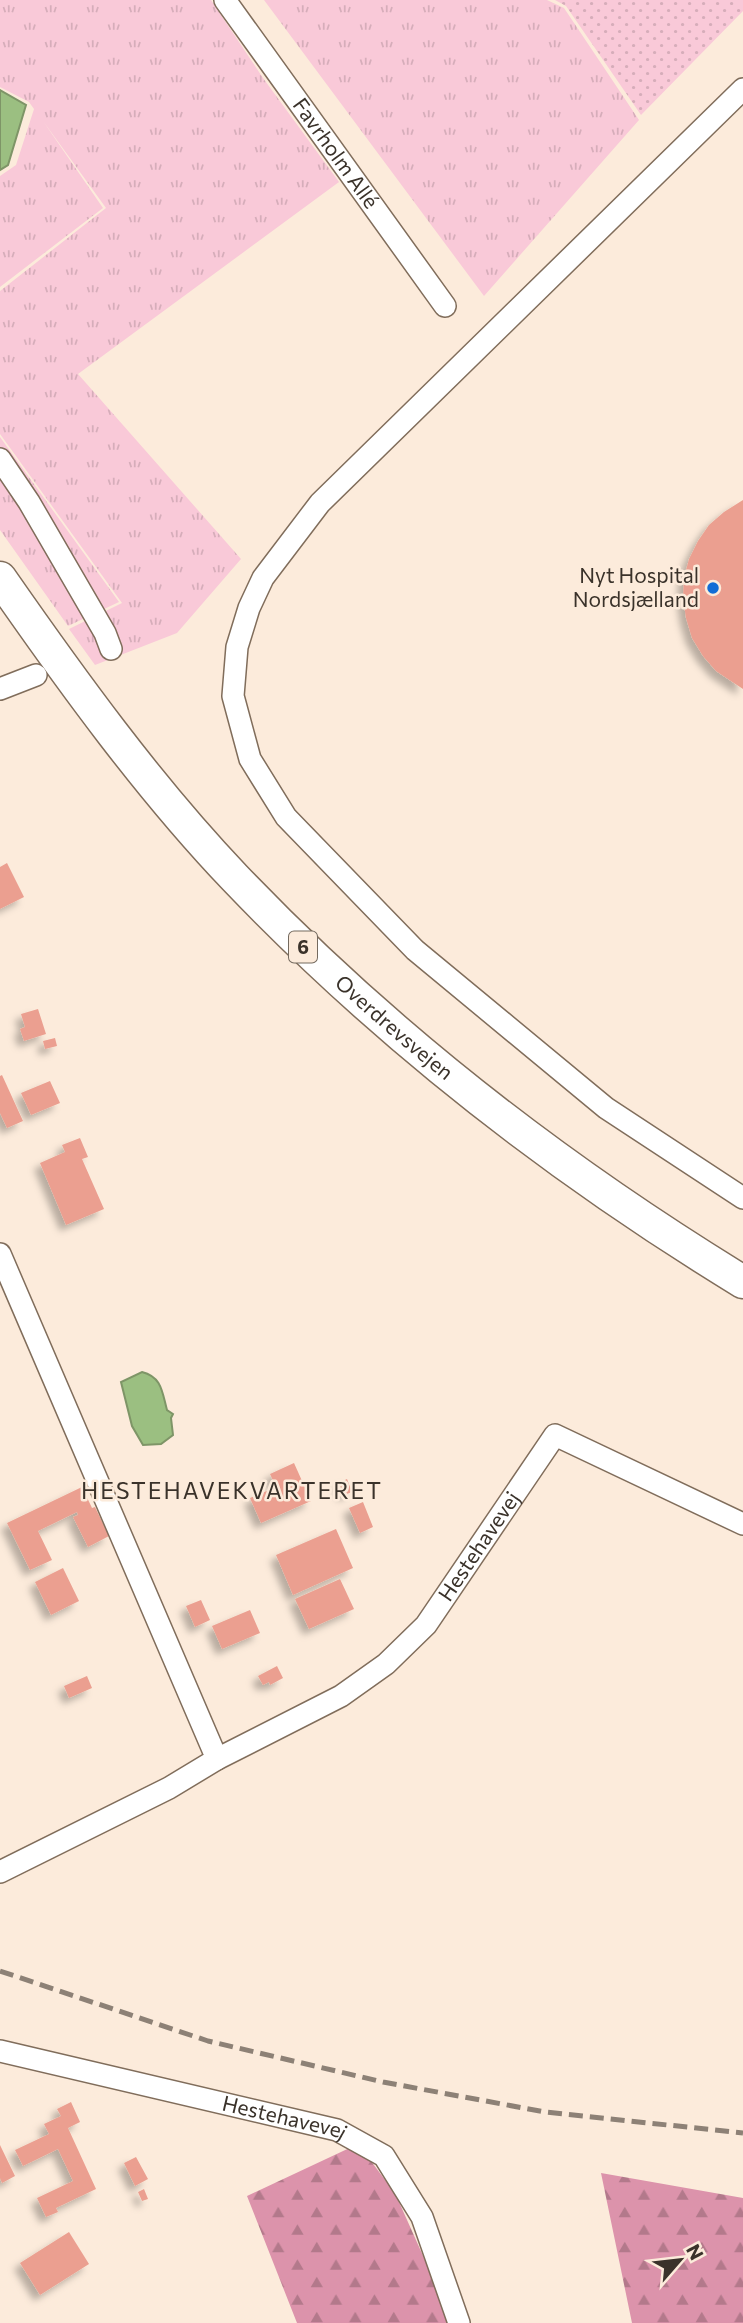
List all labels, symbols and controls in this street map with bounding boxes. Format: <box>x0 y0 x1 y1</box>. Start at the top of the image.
street label: Favrholm Allé <box>288 92 385 213</box>
place label: Nyt Hospital Nordsjælland <box>573 562 699 611</box>
marker: Nyt Hospital Nordsjælland <box>705 580 721 596</box>
road number: 6 <box>289 931 317 962</box>
street label: Overdrevsvejen <box>331 969 459 1084</box>
district label: HESTEHAVEKVARTERET <box>81 1476 383 1504</box>
street label: Hestehavevej <box>432 1486 524 1605</box>
street label: Hestehavevej <box>220 2090 352 2144</box>
north arrow <box>645 2225 715 2295</box>
text: N <box>682 2240 709 2263</box>

